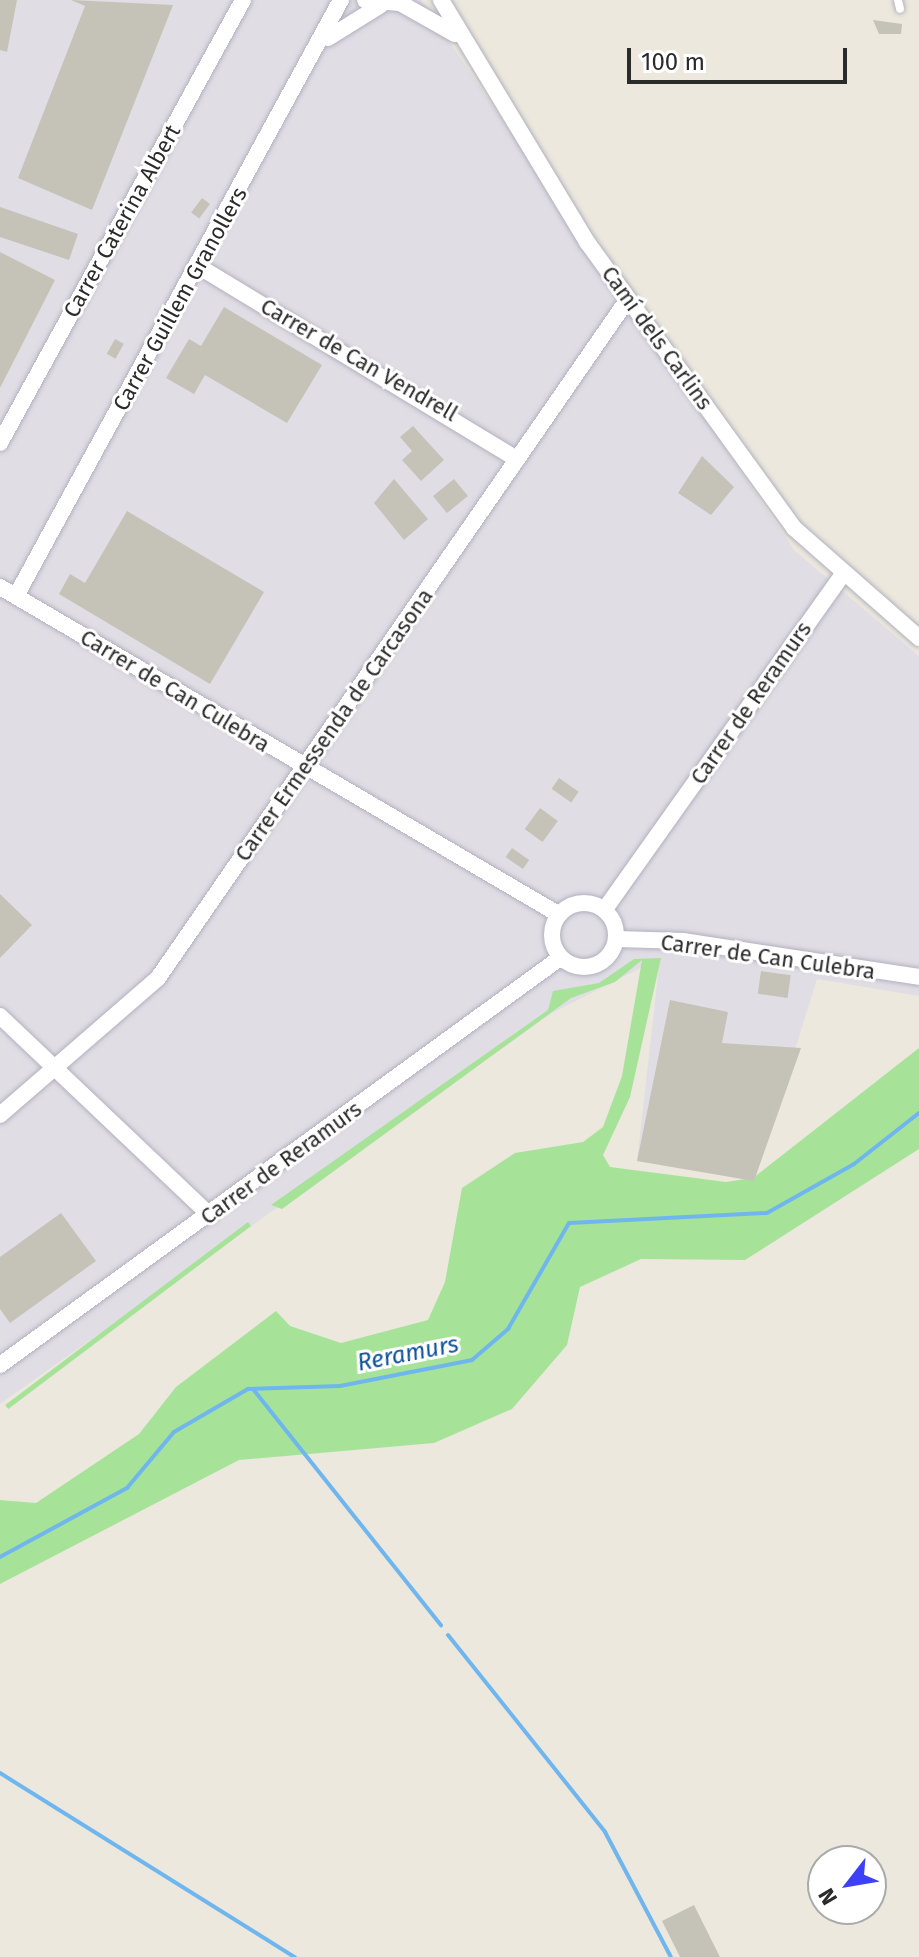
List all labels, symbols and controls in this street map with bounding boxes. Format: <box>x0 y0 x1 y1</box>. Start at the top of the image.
scale bar <box>631 32 851 82</box>
text: 100 m <box>641 48 705 76</box>
street label: Carrer Caterina Albert <box>58 120 186 322</box>
street label: Carrer Guillem Granollers <box>107 183 253 415</box>
street label: Camí dels Carlins <box>596 261 718 415</box>
street label: Carrer de Can Vendrell <box>256 293 462 427</box>
street label: Carrer Ermessenda de Carcasona <box>230 584 438 866</box>
street label: Carrer de Reramurs <box>685 617 817 789</box>
street label: Carrer de Can Culebra <box>75 624 275 758</box>
street label: Carrer de Can Culebra <box>659 929 877 985</box>
street label: Carrer de Reramurs <box>195 1096 367 1230</box>
water label: Reramurs <box>355 1330 461 1378</box>
north arrow <box>807 1845 887 1925</box>
text: N <box>812 1883 843 1910</box>

